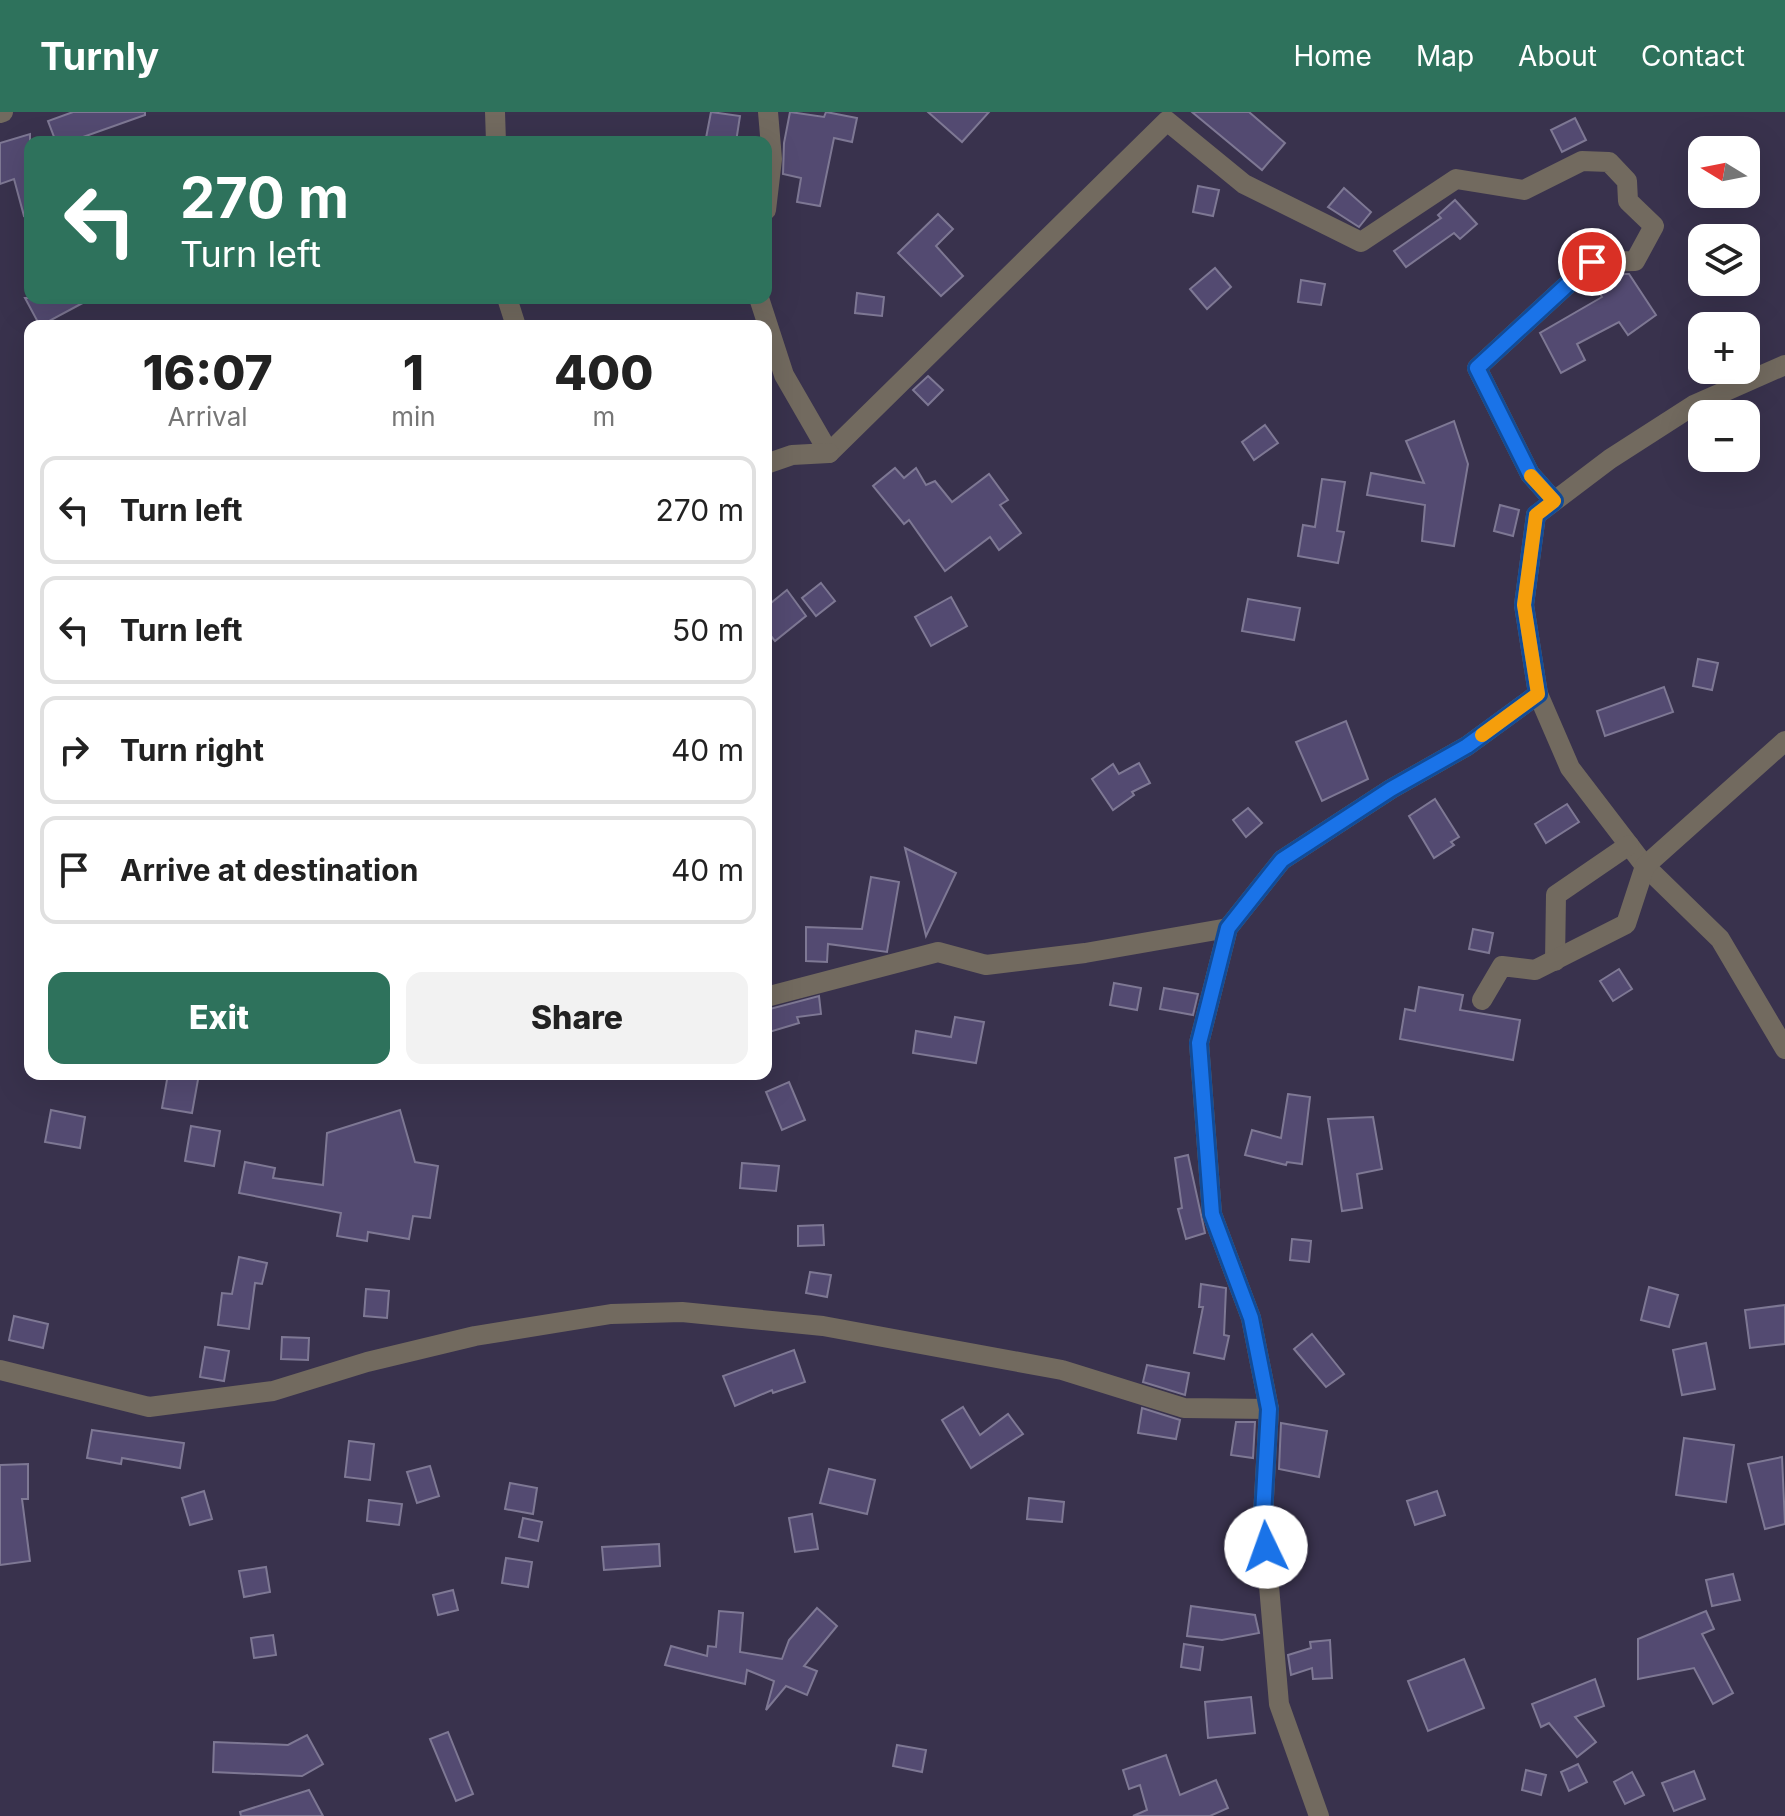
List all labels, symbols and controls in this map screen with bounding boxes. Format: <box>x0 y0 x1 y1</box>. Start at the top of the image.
text: Turnly <box>40 33 159 79</box>
text: Home <box>1293 39 1372 73</box>
text: Map <box>1416 39 1474 73</box>
text: About <box>1518 39 1597 73</box>
text: Contact <box>1641 39 1745 73</box>
north arrow <box>1688 136 1760 208</box>
map controls <box>1688 136 1760 472</box>
text: 270 m <box>180 164 349 232</box>
icon: left <box>48 168 152 272</box>
button: layers <box>1688 224 1760 296</box>
pin <box>1558 228 1626 296</box>
text: Turn left <box>180 232 321 276</box>
icon: arrive <box>1570 240 1614 284</box>
button: + <box>1688 312 1760 384</box>
text: 16:07 <box>142 343 273 402</box>
text: 1 <box>403 343 424 402</box>
text: 400 <box>554 343 654 402</box>
button: − <box>1688 400 1760 472</box>
text: Arrival <box>168 401 248 432</box>
text: min <box>391 401 436 432</box>
text: m <box>592 401 615 432</box>
icon: left <box>52 488 96 532</box>
text: Turn left <box>120 492 242 528</box>
text: 270 m <box>656 492 744 528</box>
icon: left <box>52 608 96 652</box>
text: Turn left <box>120 612 242 648</box>
text: 50 m <box>672 612 744 648</box>
icon: right <box>52 728 96 772</box>
text: Turn right <box>120 732 264 768</box>
text: 40 m <box>671 732 744 768</box>
icon: arrive <box>52 848 96 892</box>
text: Arrive at destination <box>120 852 418 888</box>
text: 40 m <box>671 852 744 888</box>
button: Exit <box>48 972 390 1064</box>
button: Share <box>406 972 748 1064</box>
position arrow <box>1224 1505 1308 1589</box>

